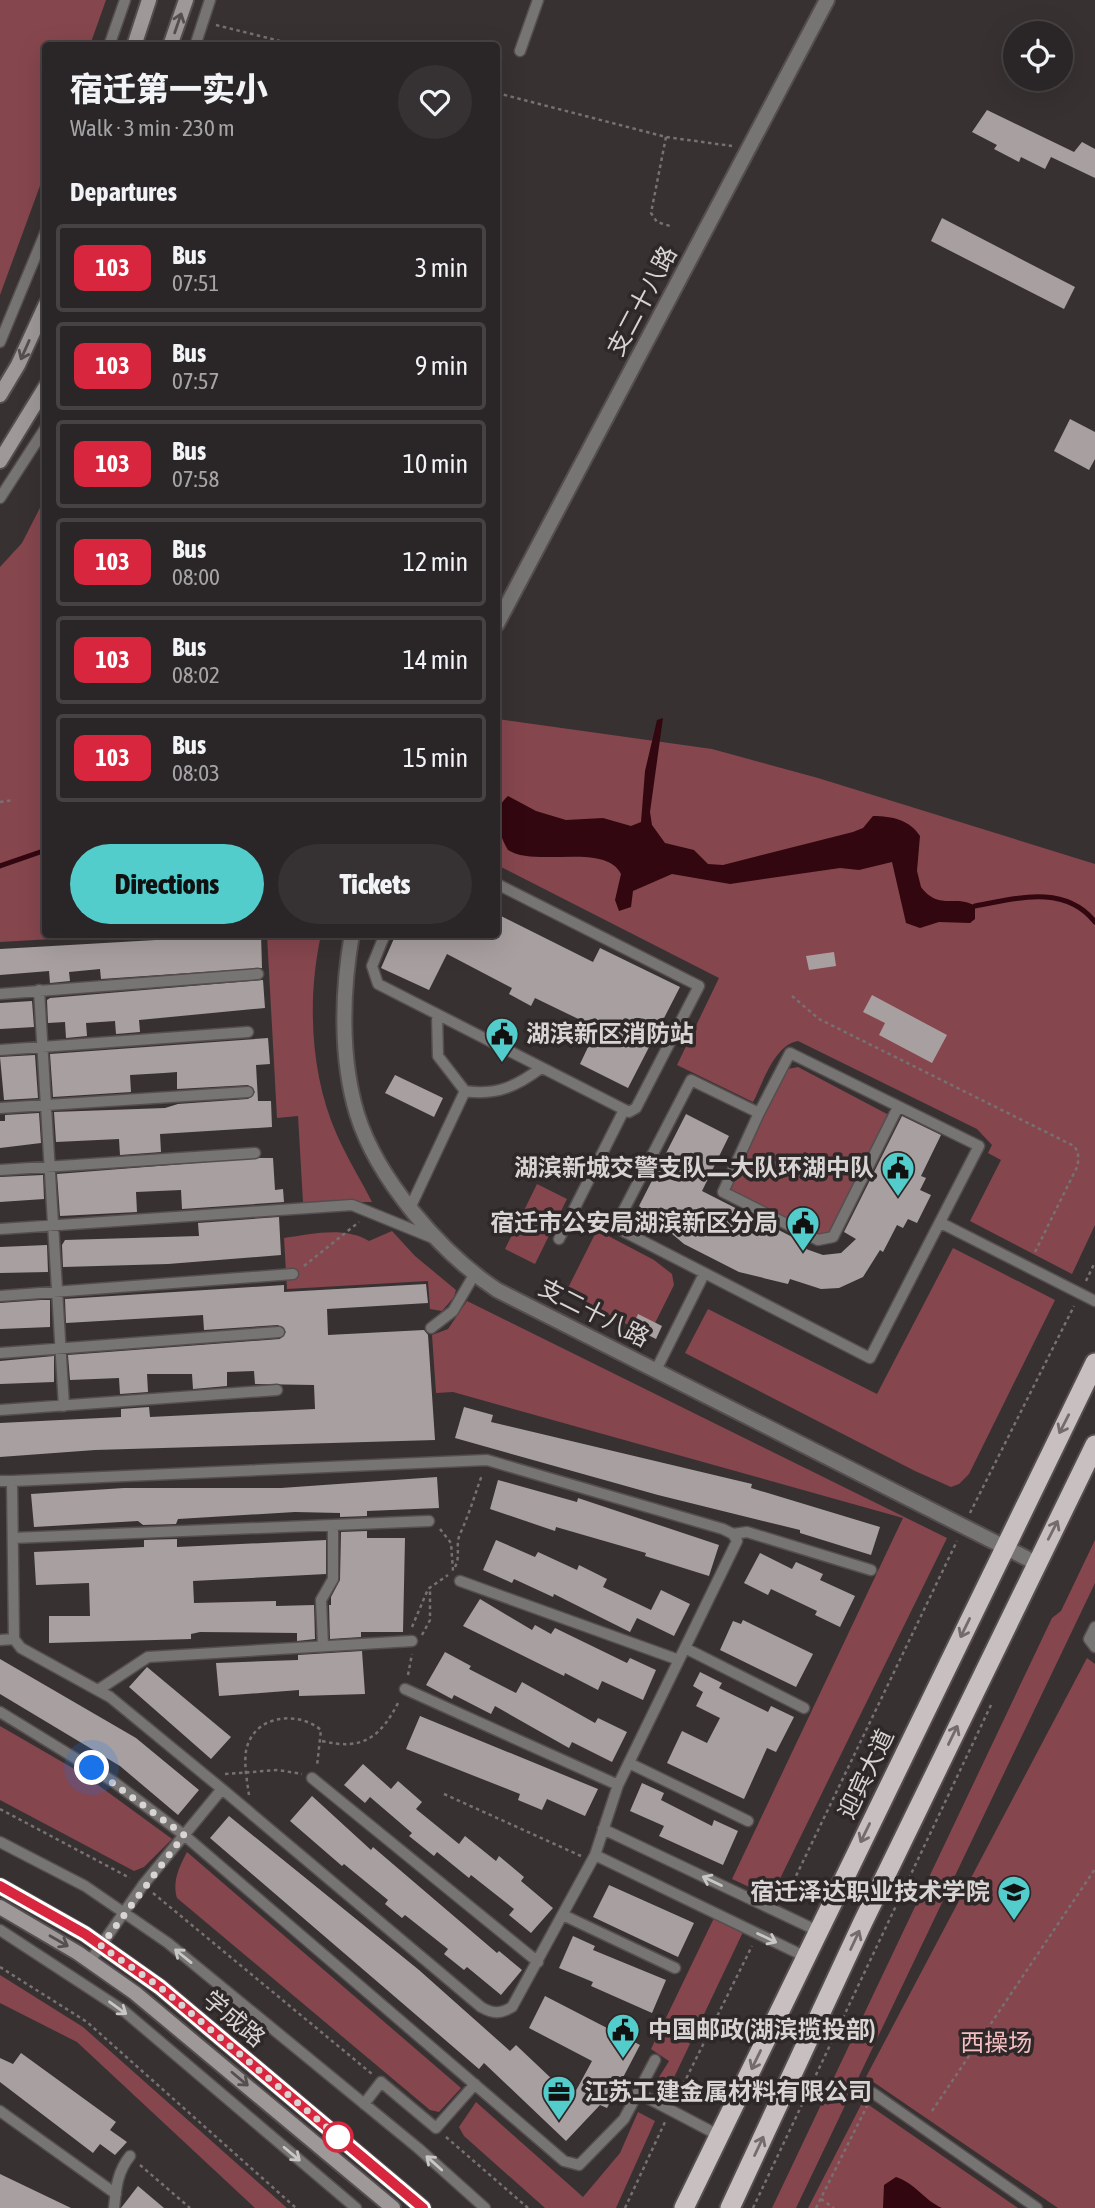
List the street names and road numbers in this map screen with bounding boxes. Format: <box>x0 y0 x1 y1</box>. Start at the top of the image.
street label: 支二十八路 <box>601 241 682 360</box>
street label: 支二十八路 <box>535 1273 654 1352</box>
street label: 迎宾大道 <box>832 1725 899 1823</box>
street label: 学成路 <box>198 1985 271 2052</box>

